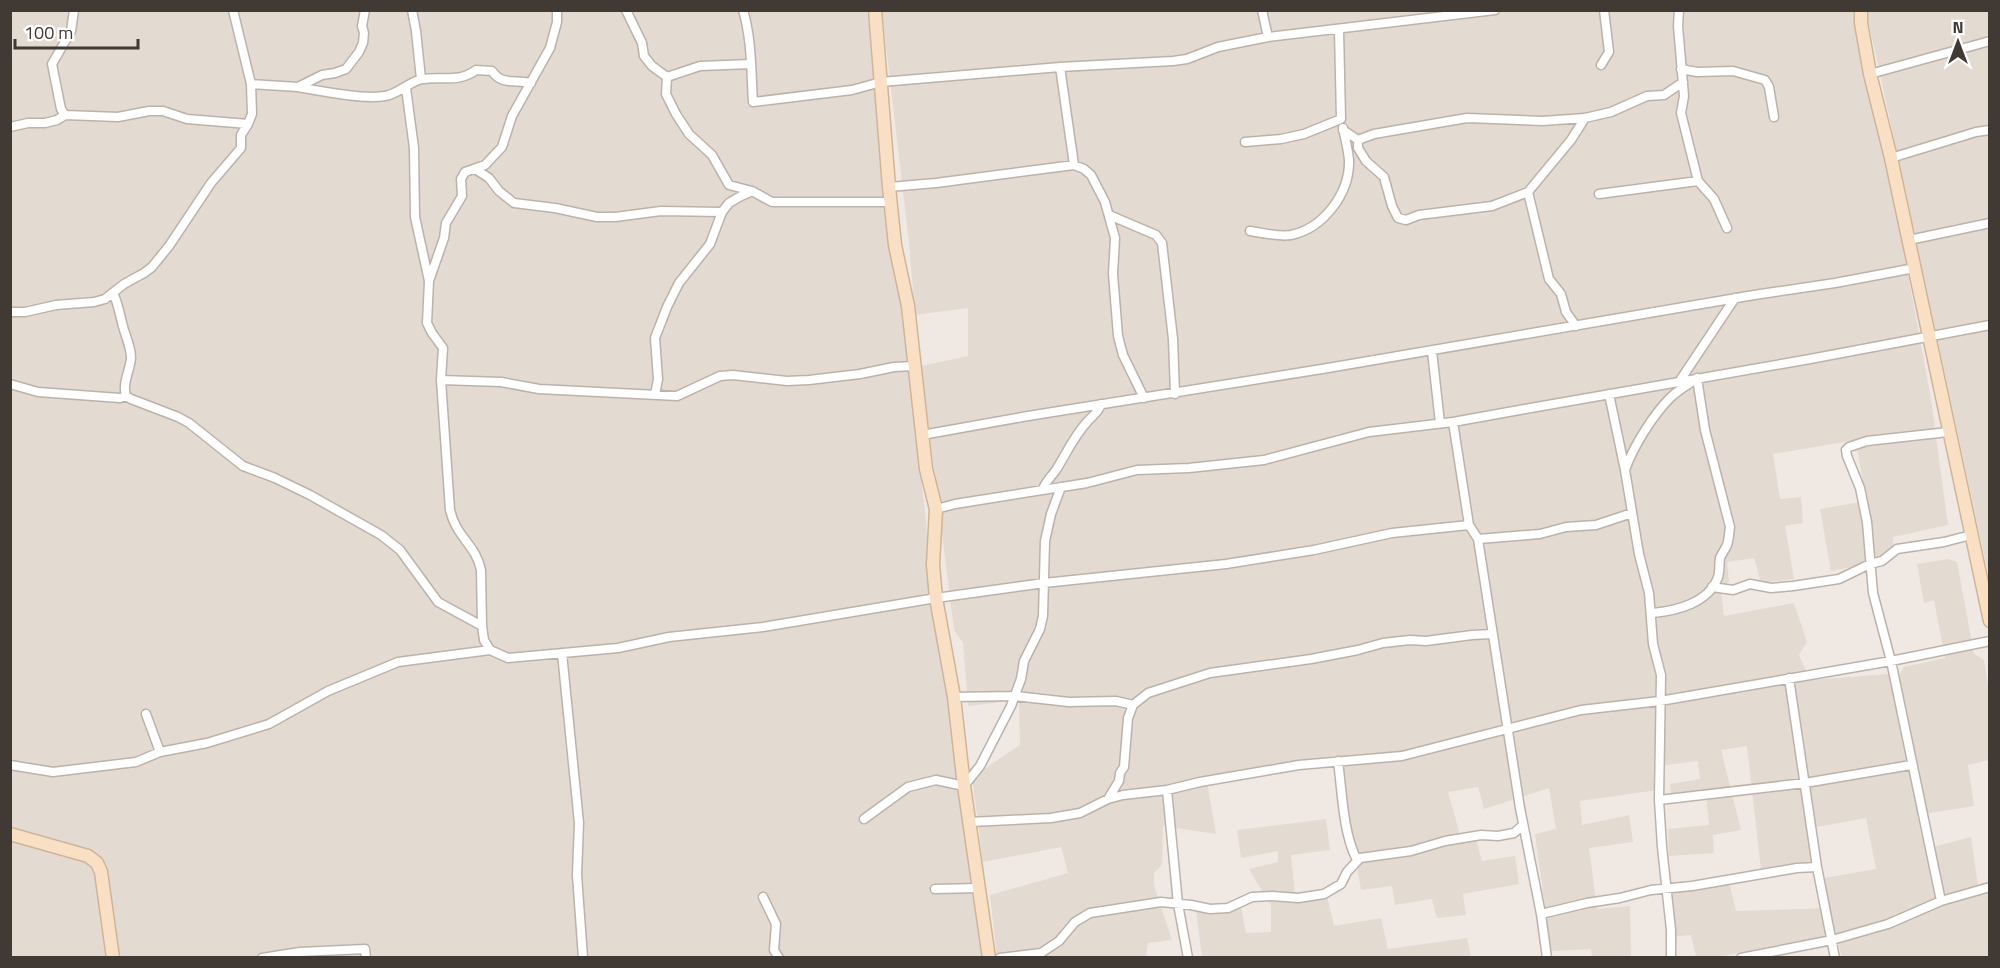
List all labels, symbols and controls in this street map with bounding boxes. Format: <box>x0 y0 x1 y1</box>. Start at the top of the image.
scale bar <box>15 12 138 50</box>
north arrow <box>1928 12 1988 72</box>
text: N <box>1952 15 1964 39</box>
text: 100 m <box>24 19 73 46</box>

